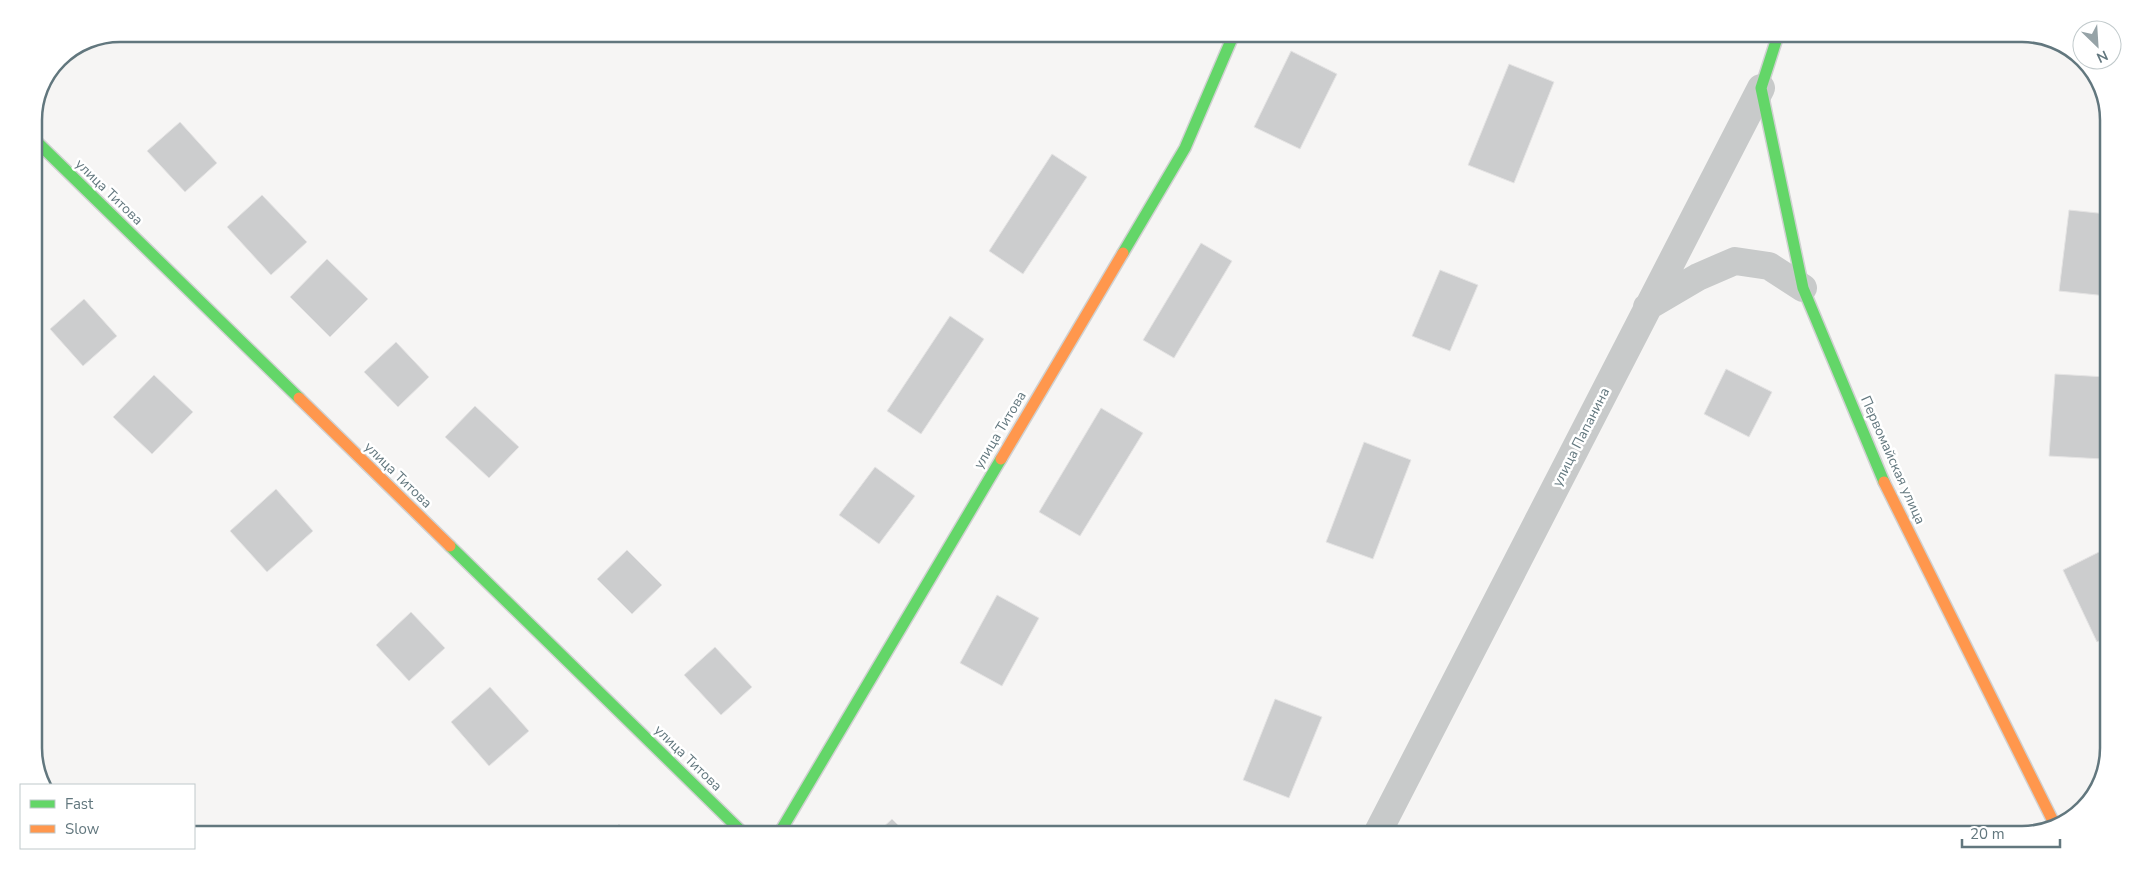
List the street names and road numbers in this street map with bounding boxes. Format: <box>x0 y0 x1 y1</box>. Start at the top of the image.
street label: улица Титова <box>71 155 147 229</box>
street label: улица Папанина <box>1548 384 1614 490</box>
street label: улица Титова <box>969 388 1031 472</box>
street label: Первомайская улица <box>1856 393 1930 527</box>
street label: улица Титова <box>360 438 436 512</box>
street label: улица Титова <box>650 721 726 795</box>

